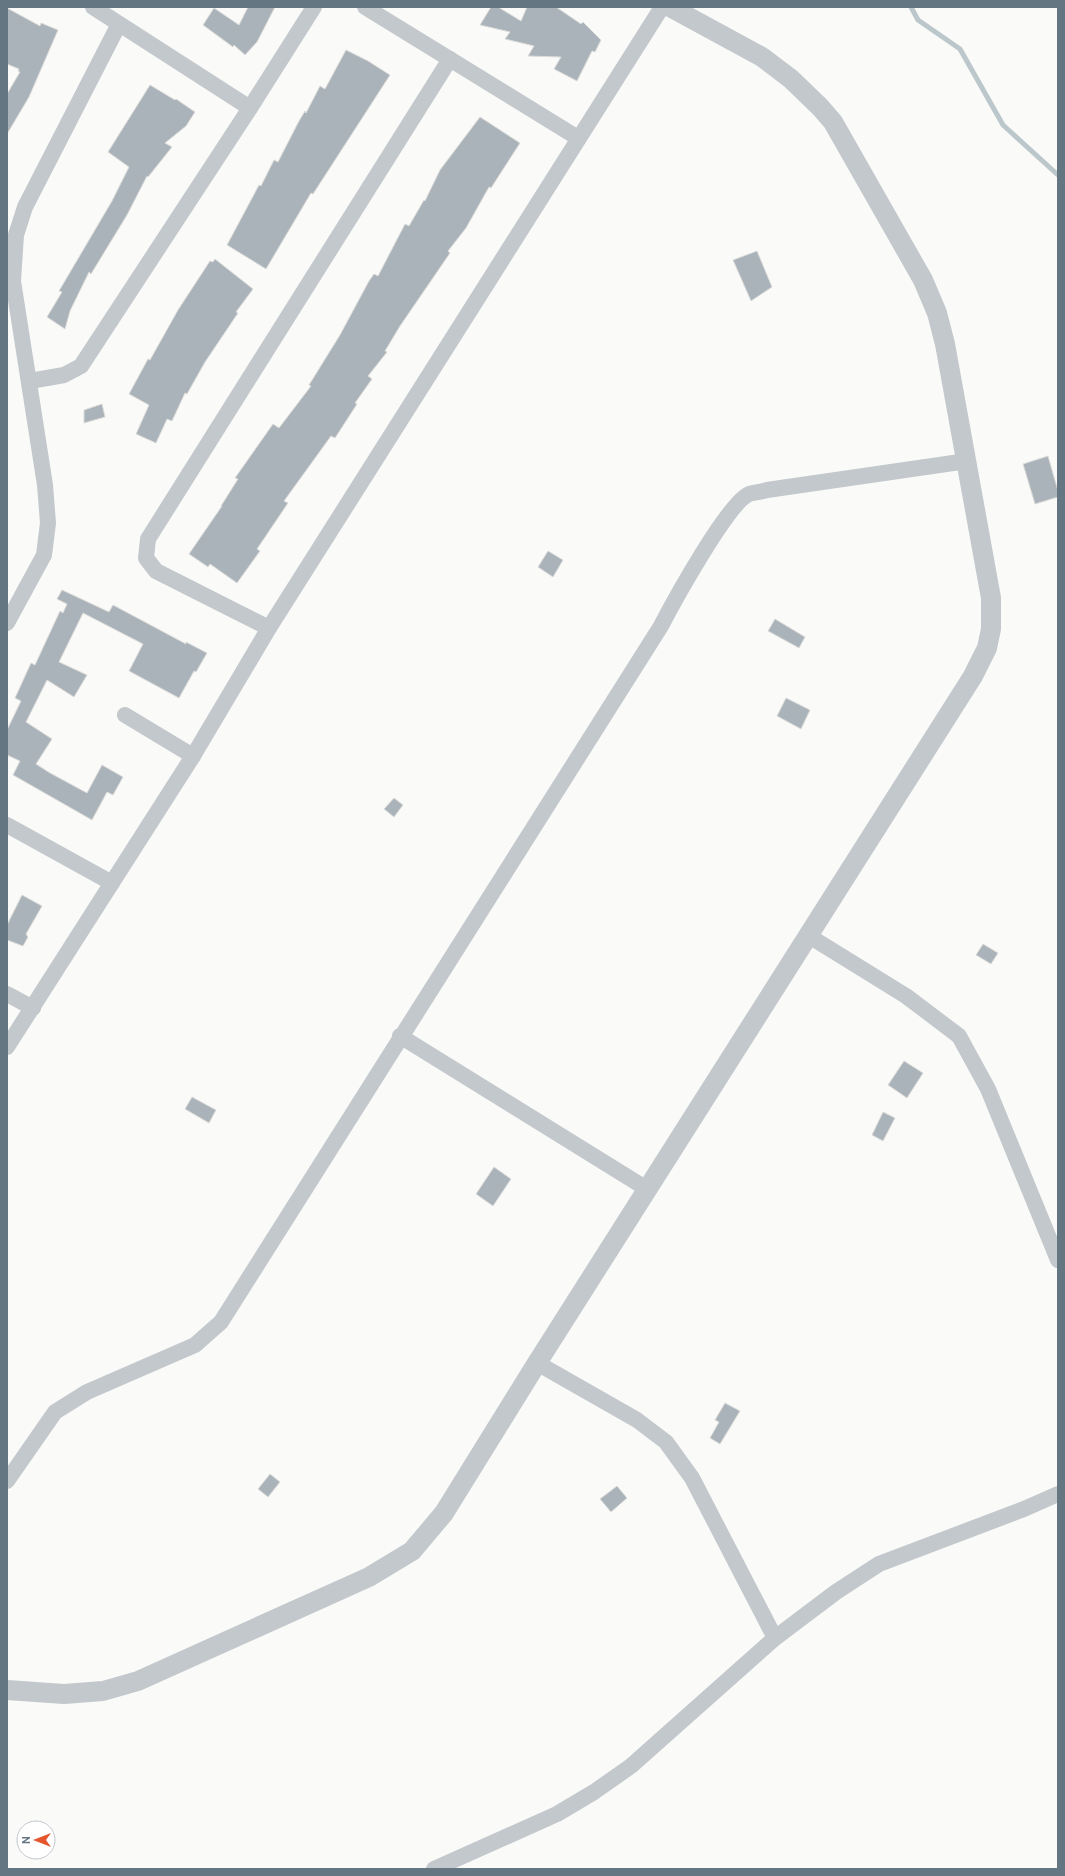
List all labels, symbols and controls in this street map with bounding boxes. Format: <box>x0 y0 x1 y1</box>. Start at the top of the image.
north arrow <box>16 1820 56 1860</box>
text: N <box>19 1836 33 1844</box>

